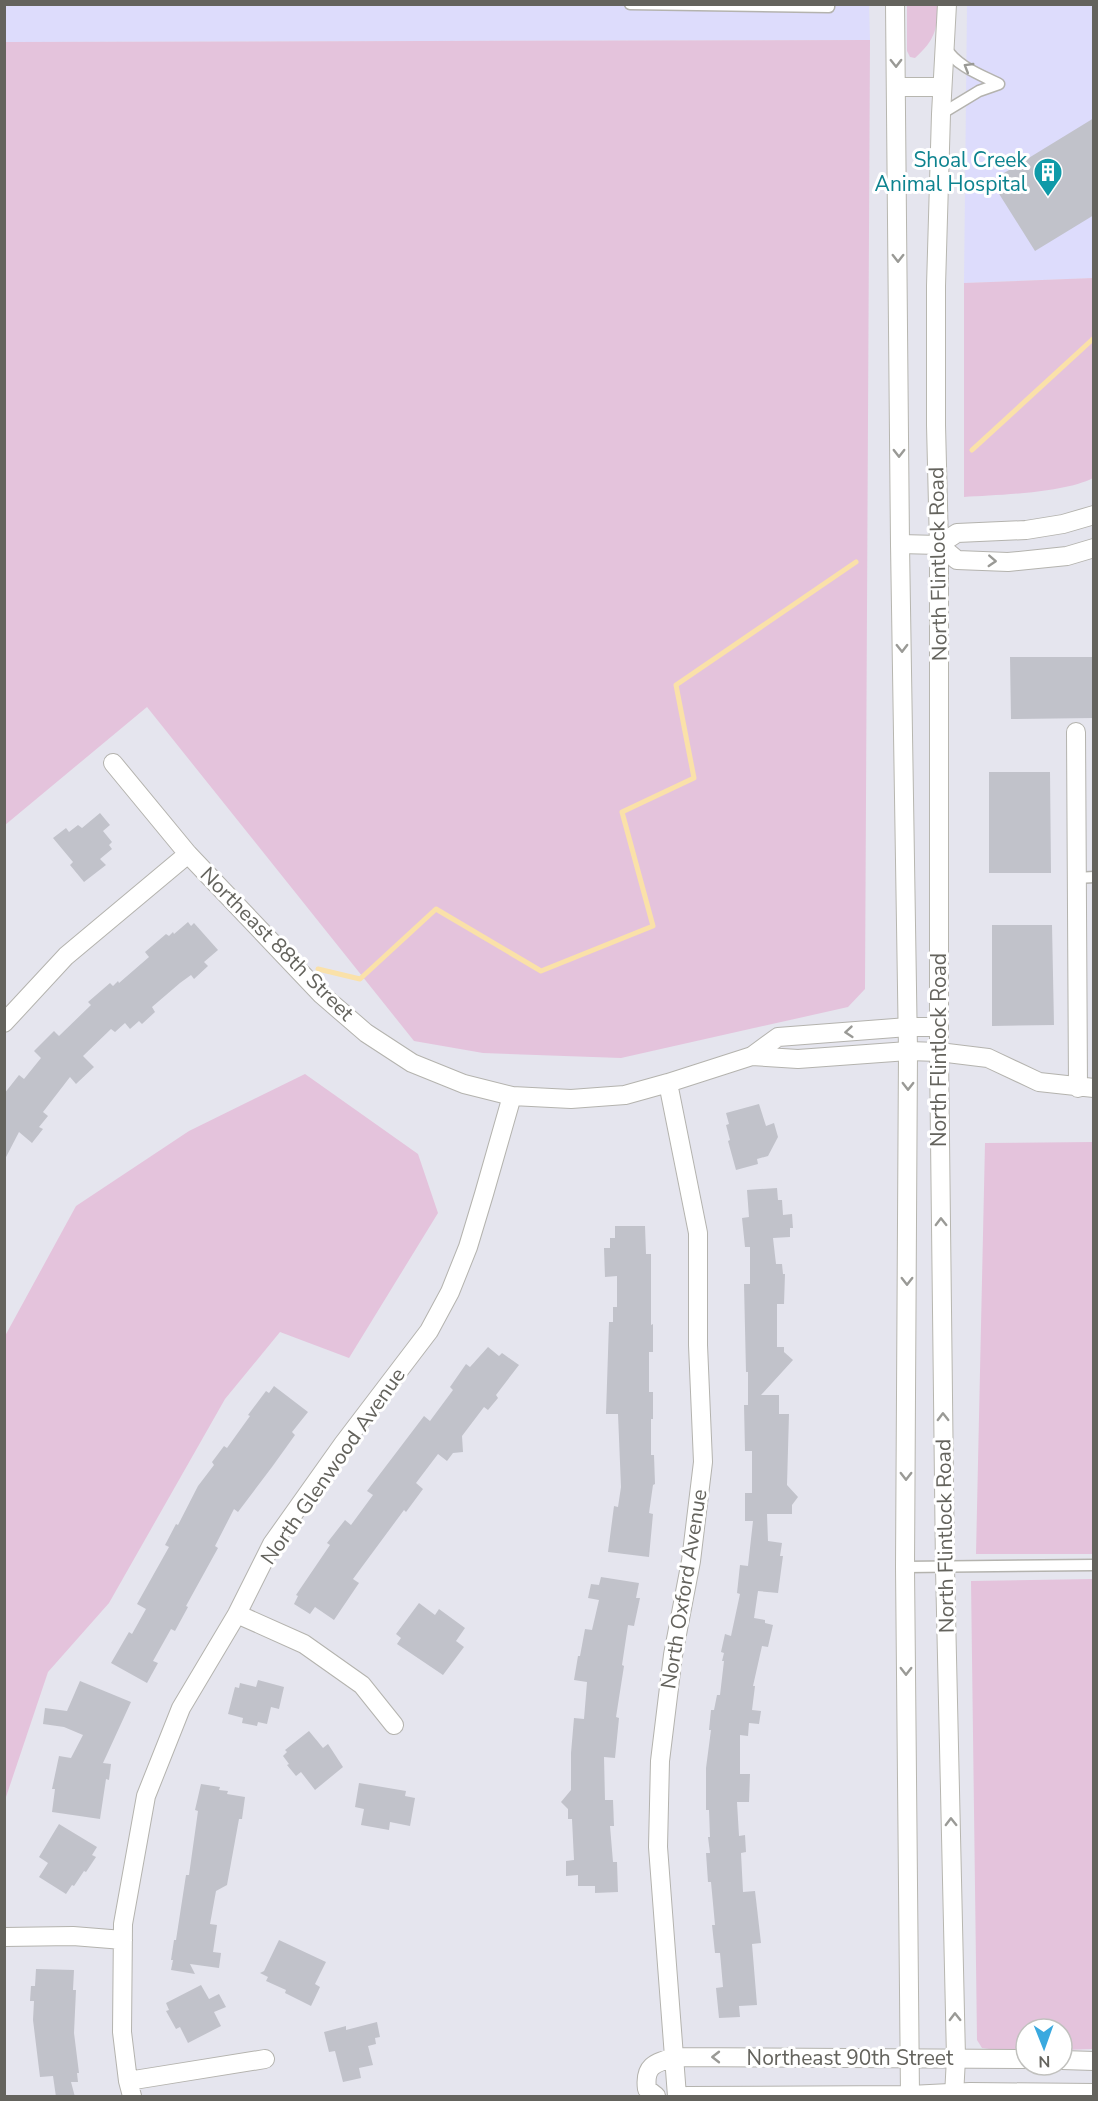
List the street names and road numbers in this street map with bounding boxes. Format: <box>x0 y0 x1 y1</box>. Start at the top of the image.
street label: North Flintlock Road <box>922 467 954 661</box>
street label: Northeast 88th Street <box>194 861 360 1027</box>
street label: North Flintlock Road <box>925 953 953 1147</box>
street label: North Glenwood Avenue <box>254 1362 412 1570</box>
street label: North Flintlock Road <box>929 1439 961 1633</box>
street label: North Oxford Avenue <box>654 1487 714 1691</box>
street label: Northeast 90th Street <box>747 2044 954 2072</box>

